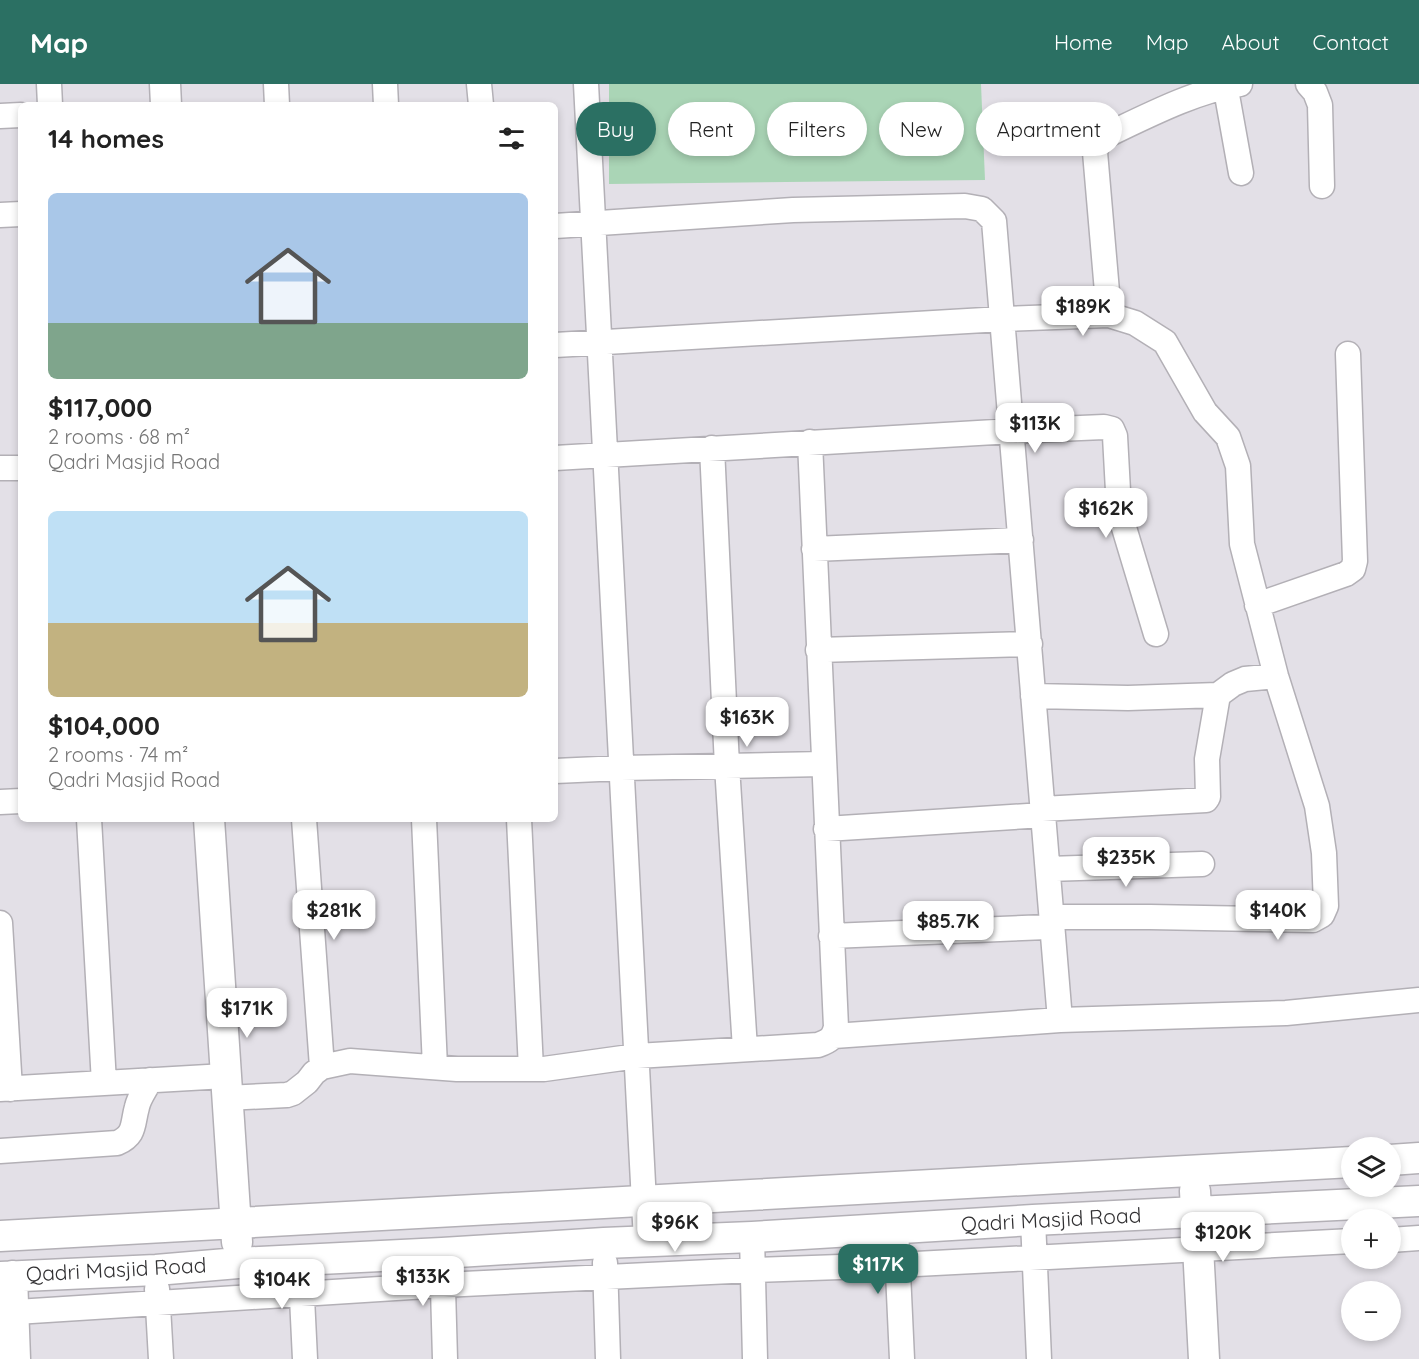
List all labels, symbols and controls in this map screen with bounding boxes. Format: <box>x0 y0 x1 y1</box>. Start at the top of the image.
text: Map <box>30 25 88 60</box>
text: Home <box>1054 29 1113 55</box>
text: Map <box>1146 29 1189 55</box>
text: About <box>1222 29 1280 55</box>
text: Contact <box>1313 29 1389 55</box>
chip: Buy <box>576 102 656 156</box>
chip: Rent <box>668 102 755 156</box>
chip: Filters <box>767 102 867 156</box>
chip: New <box>879 102 964 156</box>
chip: Apartment <box>976 102 1122 156</box>
text: 14 homes <box>48 122 164 155</box>
icon: filters <box>495 122 528 155</box>
icon: home <box>234 232 342 340</box>
pin: $189K <box>1041 286 1125 337</box>
text: $189K <box>1055 293 1111 318</box>
text: $117,000 <box>48 391 152 424</box>
pin: $113K <box>993 403 1077 454</box>
text: $113K <box>1009 410 1061 435</box>
text: 2 rooms · 68 m² <box>48 424 190 449</box>
text: Qadri Masjid Road <box>48 449 220 474</box>
pin: $162K <box>1064 488 1148 539</box>
text: $162K <box>1078 495 1134 520</box>
icon: home <box>234 550 342 658</box>
pin: $163K <box>705 697 789 748</box>
text: $163K <box>720 704 774 729</box>
text: $104,000 <box>48 709 160 742</box>
text: 2 rooms · 74 m² <box>48 742 188 767</box>
text: Qadri Masjid Road <box>48 767 220 792</box>
pin: $235K <box>1084 837 1168 888</box>
text: $235K <box>1097 844 1155 869</box>
pin: $281K <box>292 890 376 941</box>
pin: $140K <box>1236 890 1320 941</box>
text: $281K <box>306 897 362 922</box>
text: $140K <box>1250 897 1306 922</box>
pin: $85.7K <box>899 901 997 952</box>
text: $85.7K <box>917 908 979 933</box>
pin: $171K <box>205 988 289 1039</box>
text: $171K <box>221 995 273 1020</box>
map controls <box>1341 1137 1401 1341</box>
button: layers <box>1341 1137 1401 1197</box>
street label: Qadri Masjid Road <box>960 1201 1142 1237</box>
pin: $96K <box>639 1202 711 1253</box>
text: $96K <box>651 1209 699 1234</box>
button: + <box>1341 1209 1401 1269</box>
pin: $120K <box>1181 1212 1265 1263</box>
text: $120K <box>1195 1219 1251 1244</box>
pin: $117K <box>836 1244 920 1295</box>
street label: Qadri Masjid Road <box>25 1251 207 1287</box>
text: $117K <box>852 1251 904 1276</box>
pin: $133K <box>381 1256 465 1307</box>
pin: $104K <box>240 1259 324 1310</box>
text: $133K <box>396 1263 450 1288</box>
text: $104K <box>254 1266 310 1291</box>
button: − <box>1341 1281 1401 1341</box>

